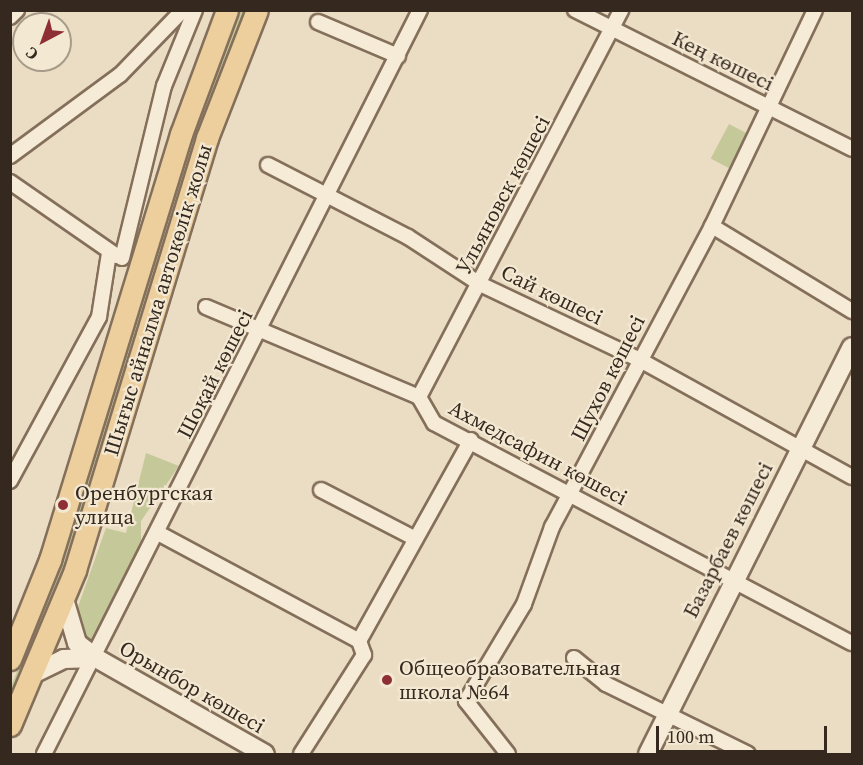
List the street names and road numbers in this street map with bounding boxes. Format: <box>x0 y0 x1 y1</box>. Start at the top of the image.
street label: Кең көшесі <box>668 26 778 96</box>
street label: Ульяновск көшесі <box>451 111 555 279</box>
street label: Шығыс айналма автокөлік жолы <box>98 141 218 459</box>
street label: Сай көшесі <box>497 260 607 330</box>
street label: Шоқай көшесі <box>172 305 258 443</box>
street label: Шухов көшесі <box>566 311 650 445</box>
street label: Ахмедсафин көшесі <box>445 395 631 511</box>
street label: Базарбаев көшесі <box>678 458 778 622</box>
street label: Орынбор көшесі <box>115 635 269 739</box>

